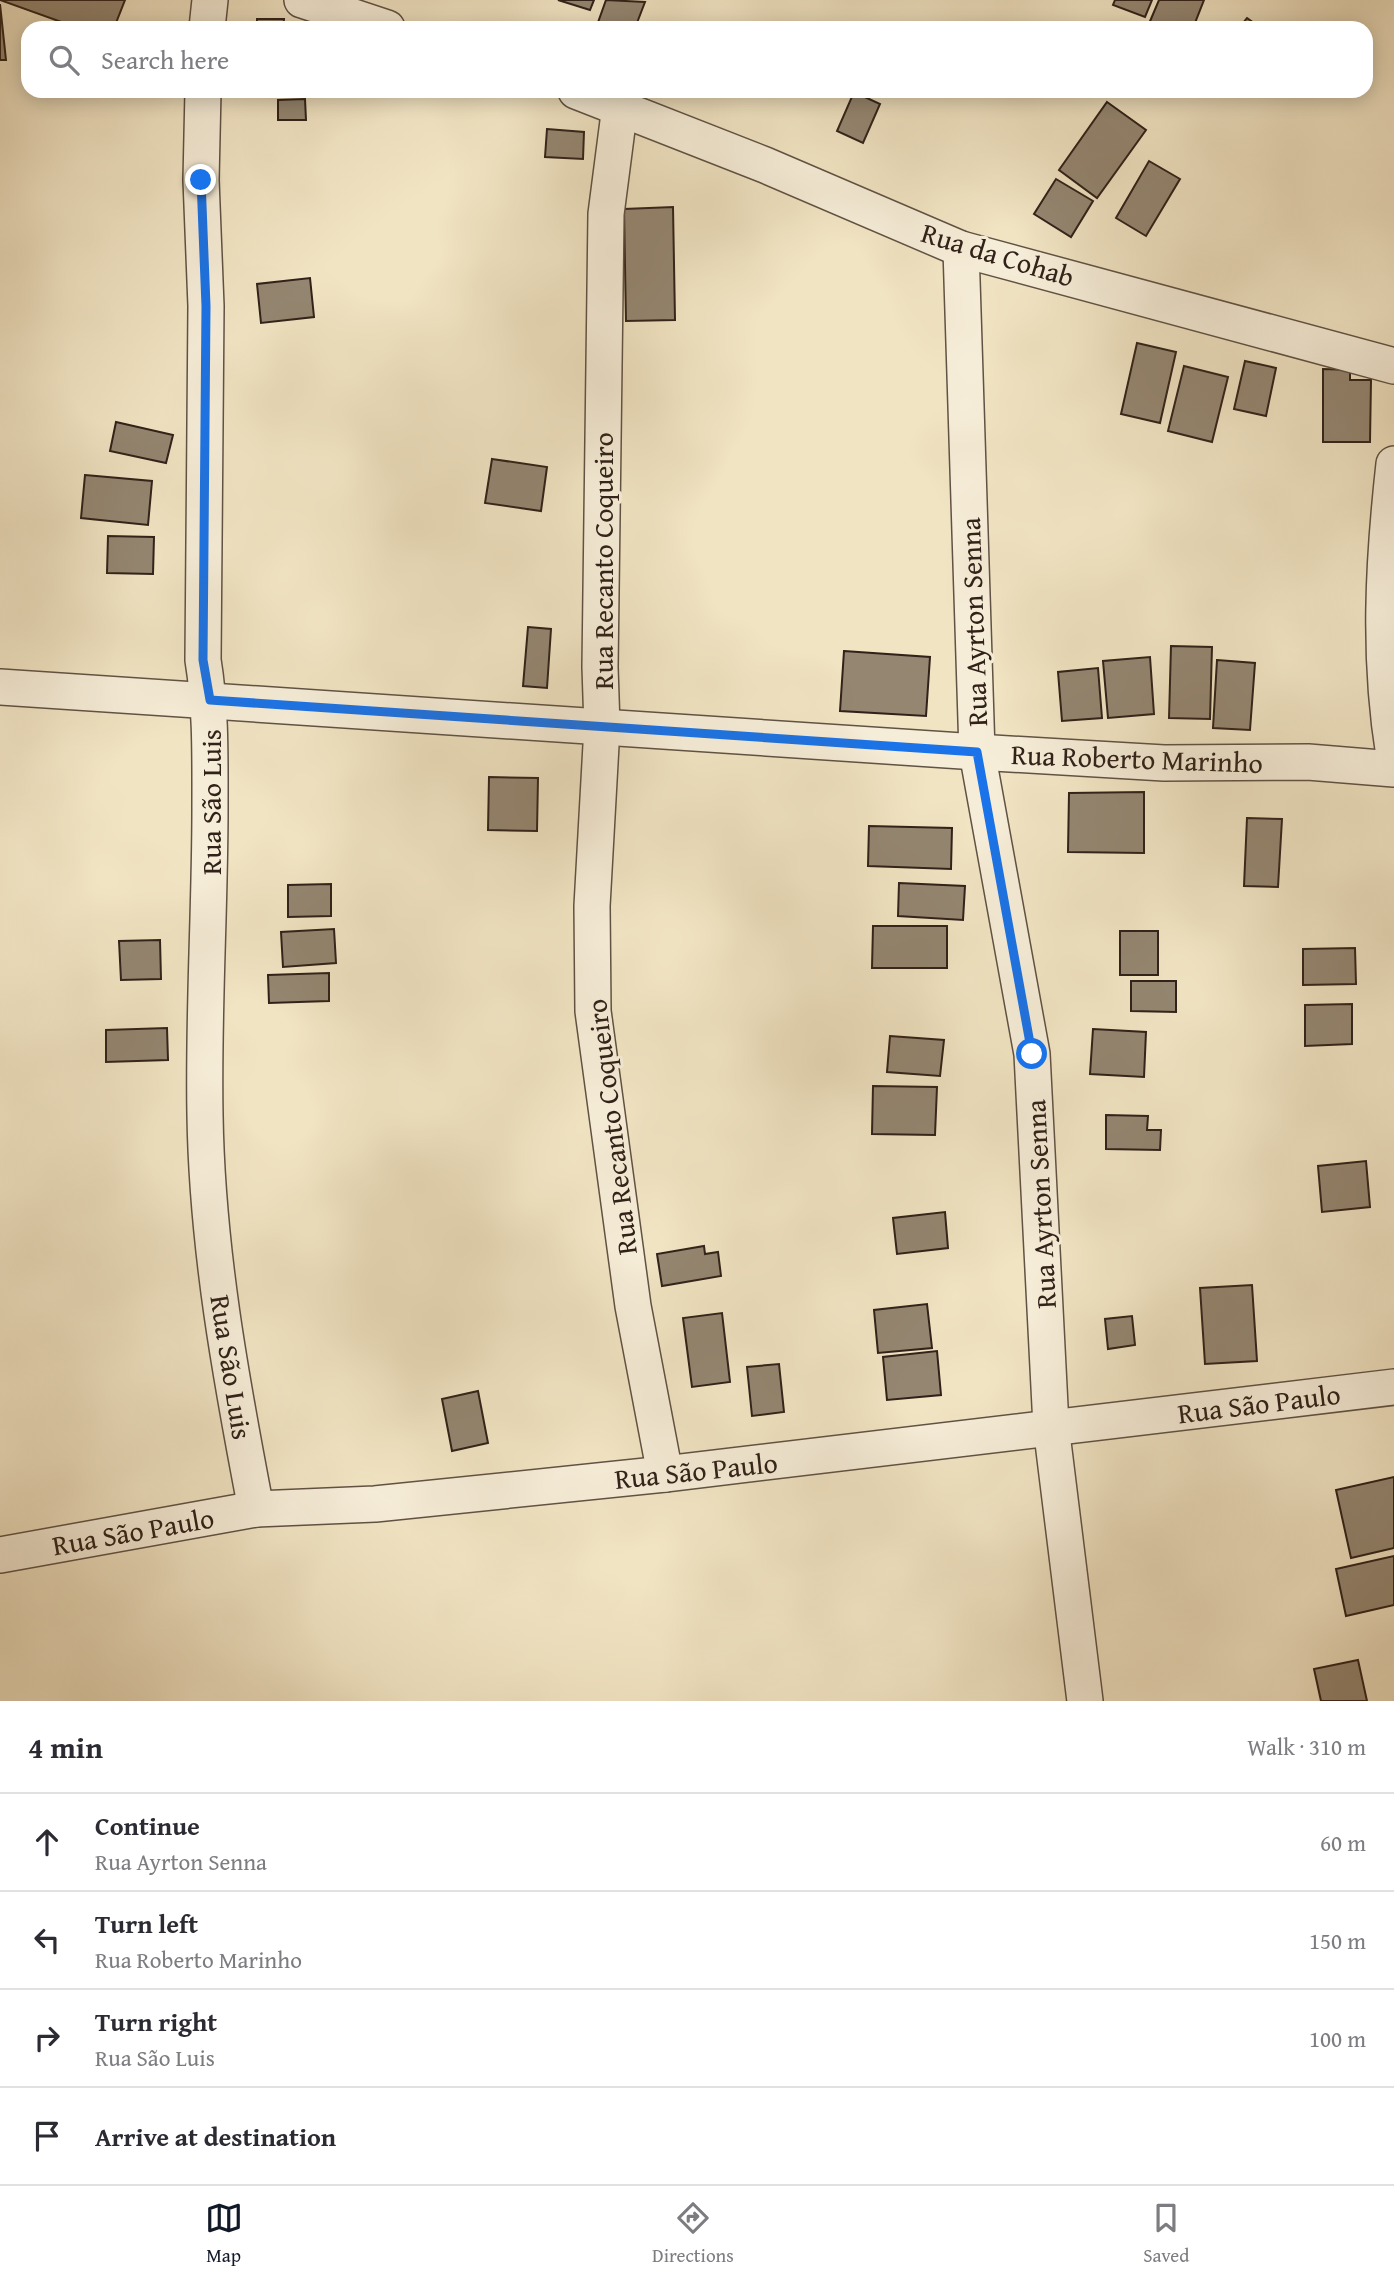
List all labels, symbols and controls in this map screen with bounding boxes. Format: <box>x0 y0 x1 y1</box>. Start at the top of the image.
search box <box>21 21 1373 98</box>
text: Search here <box>101 40 229 79</box>
icon: search <box>45 41 83 79</box>
route end <box>185 164 216 195</box>
street label: Rua da Cohab <box>916 211 1080 297</box>
street label: Rua Recanto Coqueiro <box>582 432 623 690</box>
street label: Rua Ayrton Senna <box>949 516 997 727</box>
street label: Rua São Luis <box>190 729 231 875</box>
street label: Rua Roberto Marinho <box>1010 733 1264 783</box>
street label: Rua Recanto Coqueiro <box>575 997 647 1257</box>
route start <box>1016 1038 1047 1069</box>
street label: Rua Ayrton Senna <box>1014 1098 1066 1310</box>
street label: Rua São Luis <box>200 1292 264 1442</box>
street label: Rua São Paulo <box>1175 1373 1343 1433</box>
street label: Rua São Paulo <box>612 1441 780 1499</box>
street label: Rua São Paulo <box>49 1497 217 1565</box>
text: 4 min <box>28 1725 103 1769</box>
text: Walk · 310 m <box>1247 1730 1366 1763</box>
text: Continue <box>95 1806 200 1845</box>
icon: ahead <box>28 1823 66 1861</box>
text: 60 m <box>1320 1826 1366 1859</box>
text: Rua Ayrton Senna <box>95 1845 267 1878</box>
text: Turn left <box>95 1904 198 1943</box>
icon: left <box>28 1921 66 1959</box>
text: 150 m <box>1309 1924 1366 1957</box>
text: Rua Roberto Marinho <box>95 1943 302 1976</box>
text: Turn right <box>95 2002 217 2041</box>
icon: right <box>28 2019 66 2057</box>
text: 100 m <box>1309 2022 1366 2055</box>
text: Rua São Luis <box>95 2041 215 2074</box>
icon: arrive <box>28 2117 66 2155</box>
text: Arrive at destination <box>95 2117 336 2156</box>
tab: Map <box>205 2199 243 2269</box>
tab: Directions <box>652 2199 734 2269</box>
tab: Saved <box>1143 2199 1189 2269</box>

